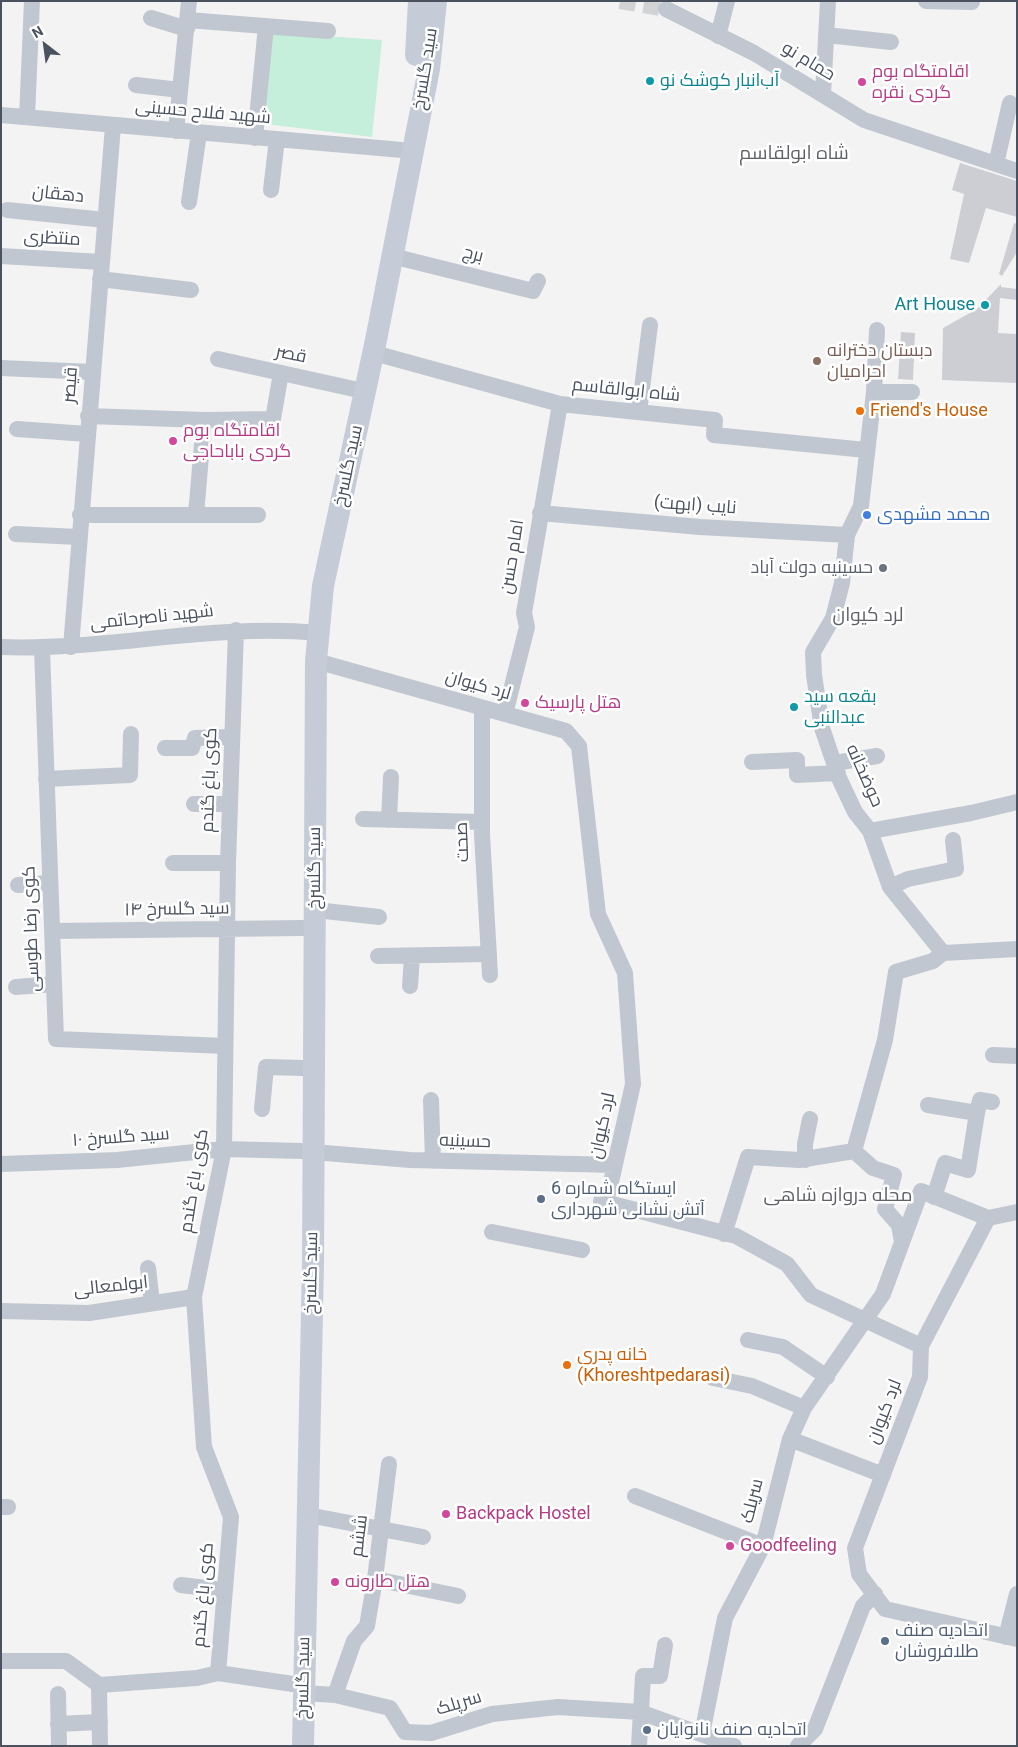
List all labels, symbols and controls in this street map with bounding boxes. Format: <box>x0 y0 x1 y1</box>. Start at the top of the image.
north arrow <box>20 20 70 70</box>
text: N <box>29 23 46 41</box>
street label: سید گلسرخ <box>409 26 443 112</box>
street label: حمام نو <box>777 38 839 86</box>
place label: اقامتگاه بوم گردی نقره <box>872 61 969 104</box>
place label: آب‌انبار کوشک نو <box>660 70 779 92</box>
marker: آب‌انبار کوشک نو <box>644 75 656 87</box>
marker: اقامتگاه بوم گردی نقره <box>856 76 868 88</box>
street label: شهید فلاح حسینی <box>134 96 272 130</box>
district label: شاه ابولقاسم <box>739 143 849 165</box>
street label: دهقان <box>31 182 85 208</box>
street label: منتظری <box>23 227 81 251</box>
street label: برج <box>460 242 486 268</box>
place label: Art House <box>895 294 975 316</box>
marker: Art House <box>979 299 991 311</box>
place label: دبستان دخترانه احرامیان <box>827 340 932 382</box>
street label: قصر <box>274 341 308 369</box>
marker: دبستان دخترانه احرامیان <box>811 355 823 367</box>
street label: قیصر <box>59 366 83 404</box>
street label: شاه ابوالقاسم <box>571 375 681 407</box>
place label: Friend's House <box>870 400 988 422</box>
marker: Friend's House <box>854 405 866 417</box>
place label: اقامتگاه بوم گردی باباحاجی <box>183 420 291 462</box>
street label: سید گلسرخ <box>330 423 368 509</box>
marker: اقامتگاه بوم گردی باباحاجی <box>167 435 179 447</box>
street label: نایب (ابهت) <box>653 492 737 520</box>
place label: محمد مشهدی <box>877 504 990 526</box>
marker: محمد مشهدی <box>861 509 873 521</box>
street label: امام حسن <box>496 518 530 596</box>
place label: حسینیه دولت آباد <box>751 557 873 579</box>
marker: حسینیه دولت آباد <box>877 562 889 574</box>
street label: شهید ناصرحاتمی <box>89 601 215 635</box>
district label: لرد کیوان <box>832 605 904 627</box>
street label: لرد کیوان <box>443 666 513 706</box>
place label: بقعه سید عبدالنبی <box>804 686 876 729</box>
place label: هتل پارسیک <box>535 692 621 714</box>
marker: هتل پارسیک <box>519 697 531 709</box>
marker: بقعه سید عبدالنبی <box>788 701 800 713</box>
street label: کوی باغ گندم <box>197 727 223 833</box>
street label: حوضخانه <box>841 741 887 811</box>
street label: صحت <box>452 821 474 863</box>
street label: سید گلسرخ <box>304 827 326 909</box>
street label: کوی رضا طوسی <box>19 866 45 992</box>
street label: سید گلسرخ ۱۴ <box>124 898 230 922</box>
street label: لرد کیوان <box>585 1091 621 1161</box>
street label: سید گلسرخ ۱۰ <box>72 1124 170 1152</box>
street label: کوی باغ گندم <box>176 1127 214 1235</box>
street label: حسینیه <box>439 1130 491 1154</box>
place label: ایستگاه شماره 6 آتش نشانی شهرداری <box>551 1178 705 1220</box>
district label: محله دروازه شاهی <box>764 1185 912 1207</box>
marker: ایستگاه شماره 6 آتش نشانی شهرداری <box>535 1193 547 1205</box>
street label: سید گلسرخ <box>300 1231 324 1315</box>
street label: ابولمعالی <box>73 1272 149 1302</box>
place label: خانه پدری (Khoreshtpedarasi) <box>577 1344 730 1386</box>
marker: خانه پدری (Khoreshtpedarasi) <box>561 1359 573 1371</box>
street label: لرد کیوان <box>863 1377 907 1447</box>
street label: سریلک <box>737 1477 769 1525</box>
place label: Backpack Hostel <box>456 1503 591 1525</box>
marker: Backpack Hostel <box>440 1508 452 1520</box>
street label: ششم <box>347 1514 373 1558</box>
place label: Goodfeeling <box>740 1535 837 1557</box>
marker: Goodfeeling <box>724 1540 736 1552</box>
street label: کوی باغ گندم <box>189 1542 219 1648</box>
place label: هتل طارونه <box>345 1571 430 1593</box>
marker: هتل طارونه <box>329 1576 341 1588</box>
place label: اتحادیه صنف طلافروشان <box>895 1620 988 1662</box>
marker: اتحادیه صنف طلافروشان <box>879 1635 891 1647</box>
street label: سید گلسرخ <box>292 1636 316 1720</box>
street label: سرپلک <box>434 1687 484 1721</box>
place label: اتحادیه صنف نانوایان <box>657 1719 807 1741</box>
marker: اتحادیه صنف نانوایان <box>641 1724 653 1736</box>

